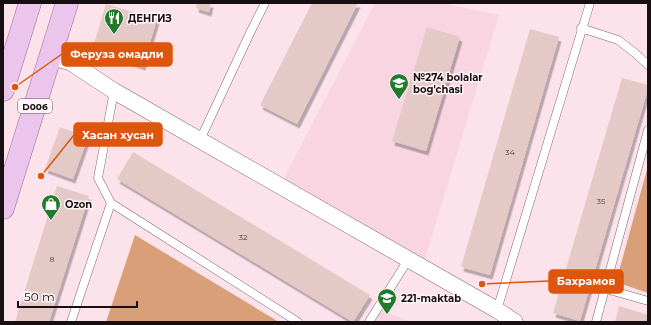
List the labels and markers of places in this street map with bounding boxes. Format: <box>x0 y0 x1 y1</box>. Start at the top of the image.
restaurant icon: ДЕНГИЗ <box>103 7 125 35</box>
place label: ДЕНГИЗ <box>128 12 172 25</box>
callout: Феруза омадли <box>62 43 172 66</box>
place label: №274 bolalar bog'chasi <box>413 71 483 96</box>
school or university icon: №274 bolalar bog'chasi <box>388 72 410 100</box>
callout: Хасан хусан <box>74 123 162 146</box>
shop icon: Ozon <box>40 193 62 221</box>
place label: Ozon <box>65 198 92 211</box>
callout: Бахрамов <box>549 270 623 293</box>
school or university icon: 221-maktab <box>376 287 398 315</box>
place label: 221-maktab <box>401 292 461 305</box>

